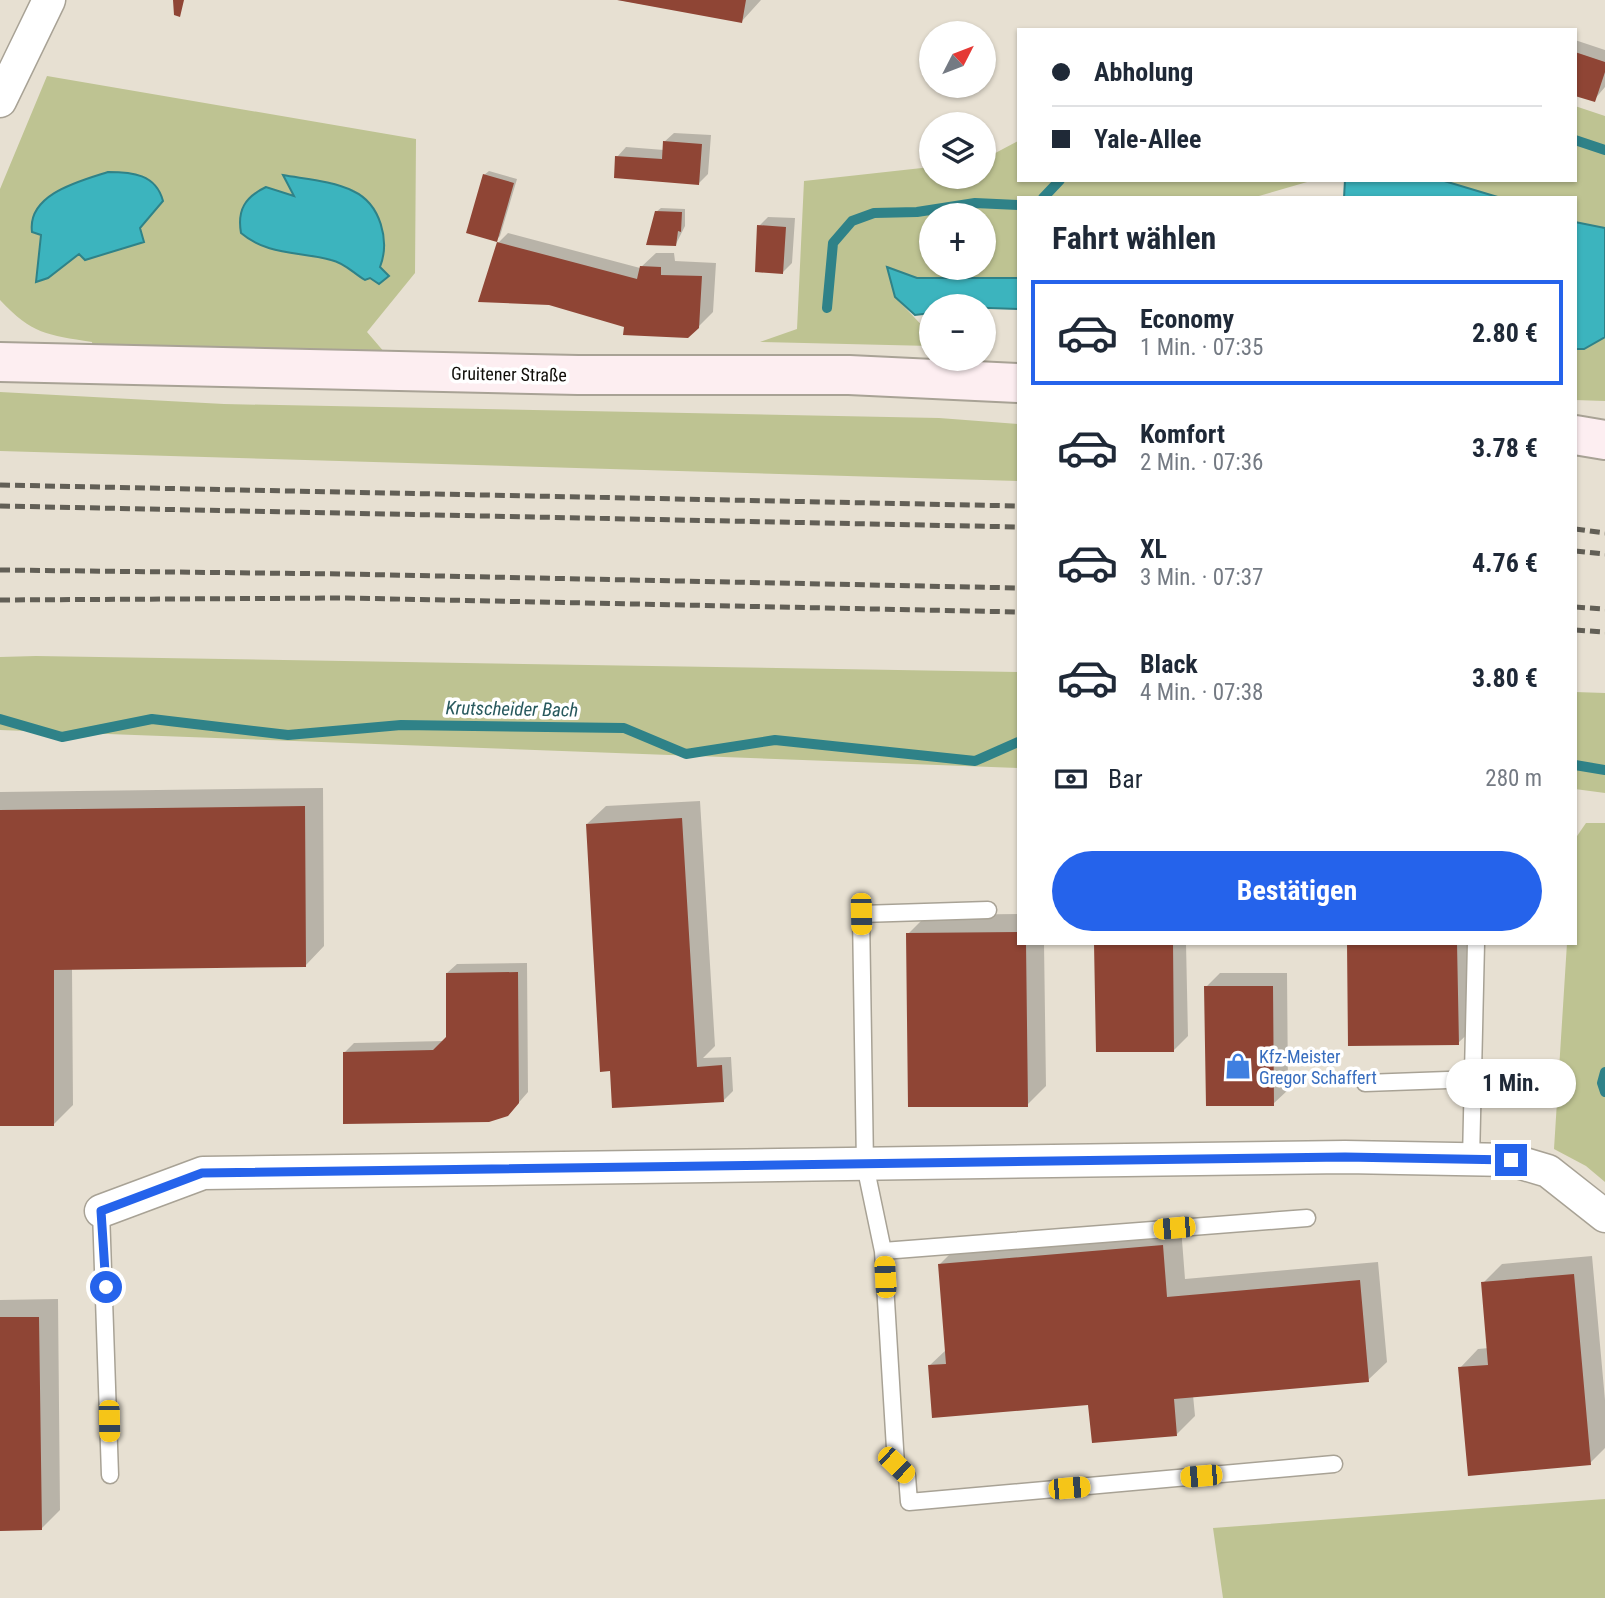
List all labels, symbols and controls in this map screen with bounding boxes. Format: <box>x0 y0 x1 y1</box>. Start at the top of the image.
north arrow <box>919 21 996 98</box>
map controls <box>919 21 996 371</box>
text: Abholung <box>1094 57 1193 87</box>
button: layers <box>919 112 996 189</box>
text: Yale-Allee <box>1094 124 1201 154</box>
button: + <box>919 203 996 280</box>
text: Fahrt wählen <box>1052 219 1216 257</box>
button: − <box>919 294 996 371</box>
icon: car <box>1056 301 1119 364</box>
text: Economy <box>1140 304 1234 334</box>
text: 2.80 € <box>1472 318 1538 348</box>
text: 1 Min. · 07:35 <box>1140 334 1263 361</box>
street label: Gruitener Straße <box>451 362 567 386</box>
icon: car <box>1056 416 1119 479</box>
text: Komfort <box>1140 419 1225 449</box>
text: 3.78 € <box>1472 433 1538 463</box>
text: 2 Min. · 07:36 <box>1140 449 1263 476</box>
icon: car <box>1056 531 1119 594</box>
text: XL <box>1140 534 1167 564</box>
text: 4.76 € <box>1472 548 1538 578</box>
text: 3 Min. · 07:37 <box>1140 564 1263 591</box>
icon: car <box>1056 646 1119 709</box>
text: Black <box>1140 649 1198 679</box>
text: 3.80 € <box>1472 663 1538 693</box>
text: 4 Min. · 07:38 <box>1140 679 1263 706</box>
water label: Krutscheider Bach <box>445 696 579 722</box>
icon: cash <box>1052 760 1090 798</box>
text: Bar <box>1108 764 1143 794</box>
text: 280 m <box>1485 765 1542 792</box>
button: Bestätigen <box>1052 851 1542 931</box>
car <box>851 893 872 935</box>
place label: Kfz-Meister Gregor Schaffert <box>1259 1046 1377 1088</box>
shop icon: Kfz-Meister Gregor Schaffert <box>1223 1051 1253 1081</box>
callout: 1 Min. <box>1446 1058 1576 1108</box>
text: 1 Min. <box>1482 1070 1540 1097</box>
route end <box>1495 1144 1527 1176</box>
car <box>1153 1216 1196 1240</box>
car <box>874 1255 897 1299</box>
route start <box>90 1271 122 1303</box>
car <box>99 1400 120 1442</box>
car <box>874 1443 919 1487</box>
car <box>1180 1464 1223 1488</box>
car <box>1048 1476 1091 1500</box>

